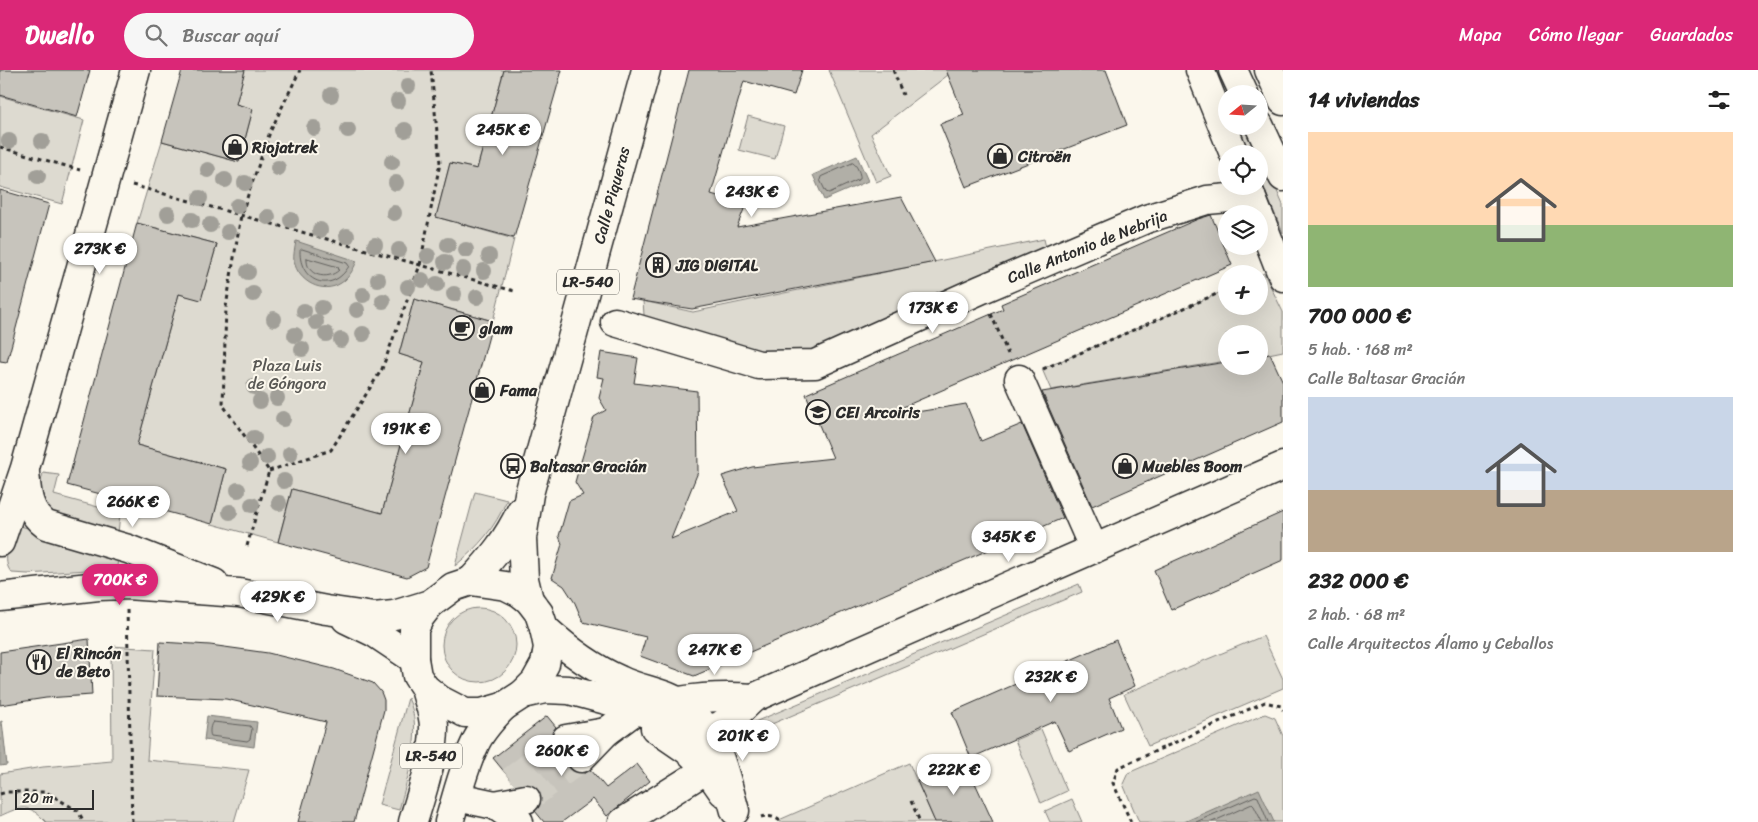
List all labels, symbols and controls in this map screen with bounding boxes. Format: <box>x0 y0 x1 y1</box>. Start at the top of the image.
search box <box>124 13 474 58</box>
text: Dwello <box>25 14 94 56</box>
text: Buscar aquí <box>182 19 279 52</box>
text: Mapa <box>1459 19 1501 51</box>
text: Cómo llegar <box>1529 19 1622 51</box>
text: Guardados <box>1650 19 1733 51</box>
icon: search <box>142 21 170 49</box>
text: 14 viviendas <box>1308 81 1420 119</box>
north arrow <box>1218 85 1268 135</box>
map controls <box>1218 85 1268 375</box>
icon: filters <box>1705 86 1733 114</box>
pin: 245K € <box>462 114 544 156</box>
text: 245K € <box>476 115 530 144</box>
place label: Riojatrek <box>251 133 318 162</box>
shop icon: Riojatrek <box>222 134 248 160</box>
place label: Citroën <box>1017 142 1071 171</box>
street label: Calle Piqueras <box>585 143 639 247</box>
shop icon: Citroën <box>987 143 1013 169</box>
button: locate <box>1218 145 1268 195</box>
icon: home <box>1476 165 1566 255</box>
pin: 243K € <box>711 176 793 218</box>
text: 243K € <box>726 177 778 206</box>
street label: Calle Antonio de Nebrija <box>1002 201 1172 292</box>
button: layers <box>1218 205 1268 255</box>
pin: 273K € <box>59 232 141 275</box>
text: 273K € <box>74 234 126 263</box>
place label: JIG DIGITAL <box>675 251 758 280</box>
building icon: JIG DIGITAL <box>645 252 671 278</box>
button: + <box>1218 265 1268 315</box>
road number: LR-540 <box>557 270 619 294</box>
pin: 173K € <box>892 292 974 334</box>
text: 173K € <box>908 293 958 322</box>
text: 700 000 € <box>1308 297 1411 335</box>
place label: glam <box>478 314 513 343</box>
cafe icon: glam <box>449 315 475 341</box>
button: − <box>1218 325 1268 375</box>
text: 5 hab. · 168 m² <box>1308 335 1413 364</box>
park label: Plaza Luis de Góngora <box>248 351 326 398</box>
text: Calle Baltasar Gracián <box>1308 364 1465 393</box>
place label: Fama <box>499 376 538 405</box>
shop icon: Fama <box>469 377 495 403</box>
place label: CEI Arcoiris <box>835 398 920 427</box>
school or university icon: CEI Arcoiris <box>805 399 831 425</box>
pin: 191K € <box>365 412 447 455</box>
text: 191K € <box>382 414 430 443</box>
icon: home <box>1476 430 1566 520</box>
place label: Baltasar Gracián <box>530 452 647 481</box>
place label: Muebles Boom <box>1141 452 1243 481</box>
bus stop icon: Baltasar Gracián <box>500 453 526 479</box>
shop icon: Muebles Boom <box>1112 453 1138 479</box>
pin: 266K € <box>92 486 174 528</box>
text: 266K € <box>107 487 159 516</box>
pin: 345K € <box>968 520 1050 563</box>
text: 345K € <box>982 522 1036 551</box>
text: 232 000 € <box>1308 562 1408 600</box>
pin: 700K € <box>79 564 161 606</box>
text: 700K € <box>93 565 147 594</box>
pin: 429K € <box>237 580 319 623</box>
text: 429K € <box>251 582 305 611</box>
text: 2 hab. · 68 m² <box>1308 600 1405 629</box>
text: Calle Arquitectos Álamo y Ceballos <box>1308 629 1553 658</box>
pin: 247K € <box>674 634 756 676</box>
text: 247K € <box>689 635 741 664</box>
place label: El Rincón de Beto <box>56 639 121 686</box>
restaurant icon: El Rincón de Beto <box>26 649 52 675</box>
pin: 232K € <box>1010 660 1092 703</box>
text: 232K € <box>1025 662 1077 691</box>
pin: 201K € <box>702 720 784 762</box>
text: 201K € <box>718 721 768 750</box>
pin: 260K € <box>521 734 603 777</box>
text: 260K € <box>536 736 588 765</box>
road number: LR-540 <box>400 744 462 768</box>
pin: 222K € <box>913 754 995 796</box>
text: 222K € <box>928 755 980 784</box>
text: 20 m <box>22 786 53 811</box>
scale bar <box>15 787 94 810</box>

